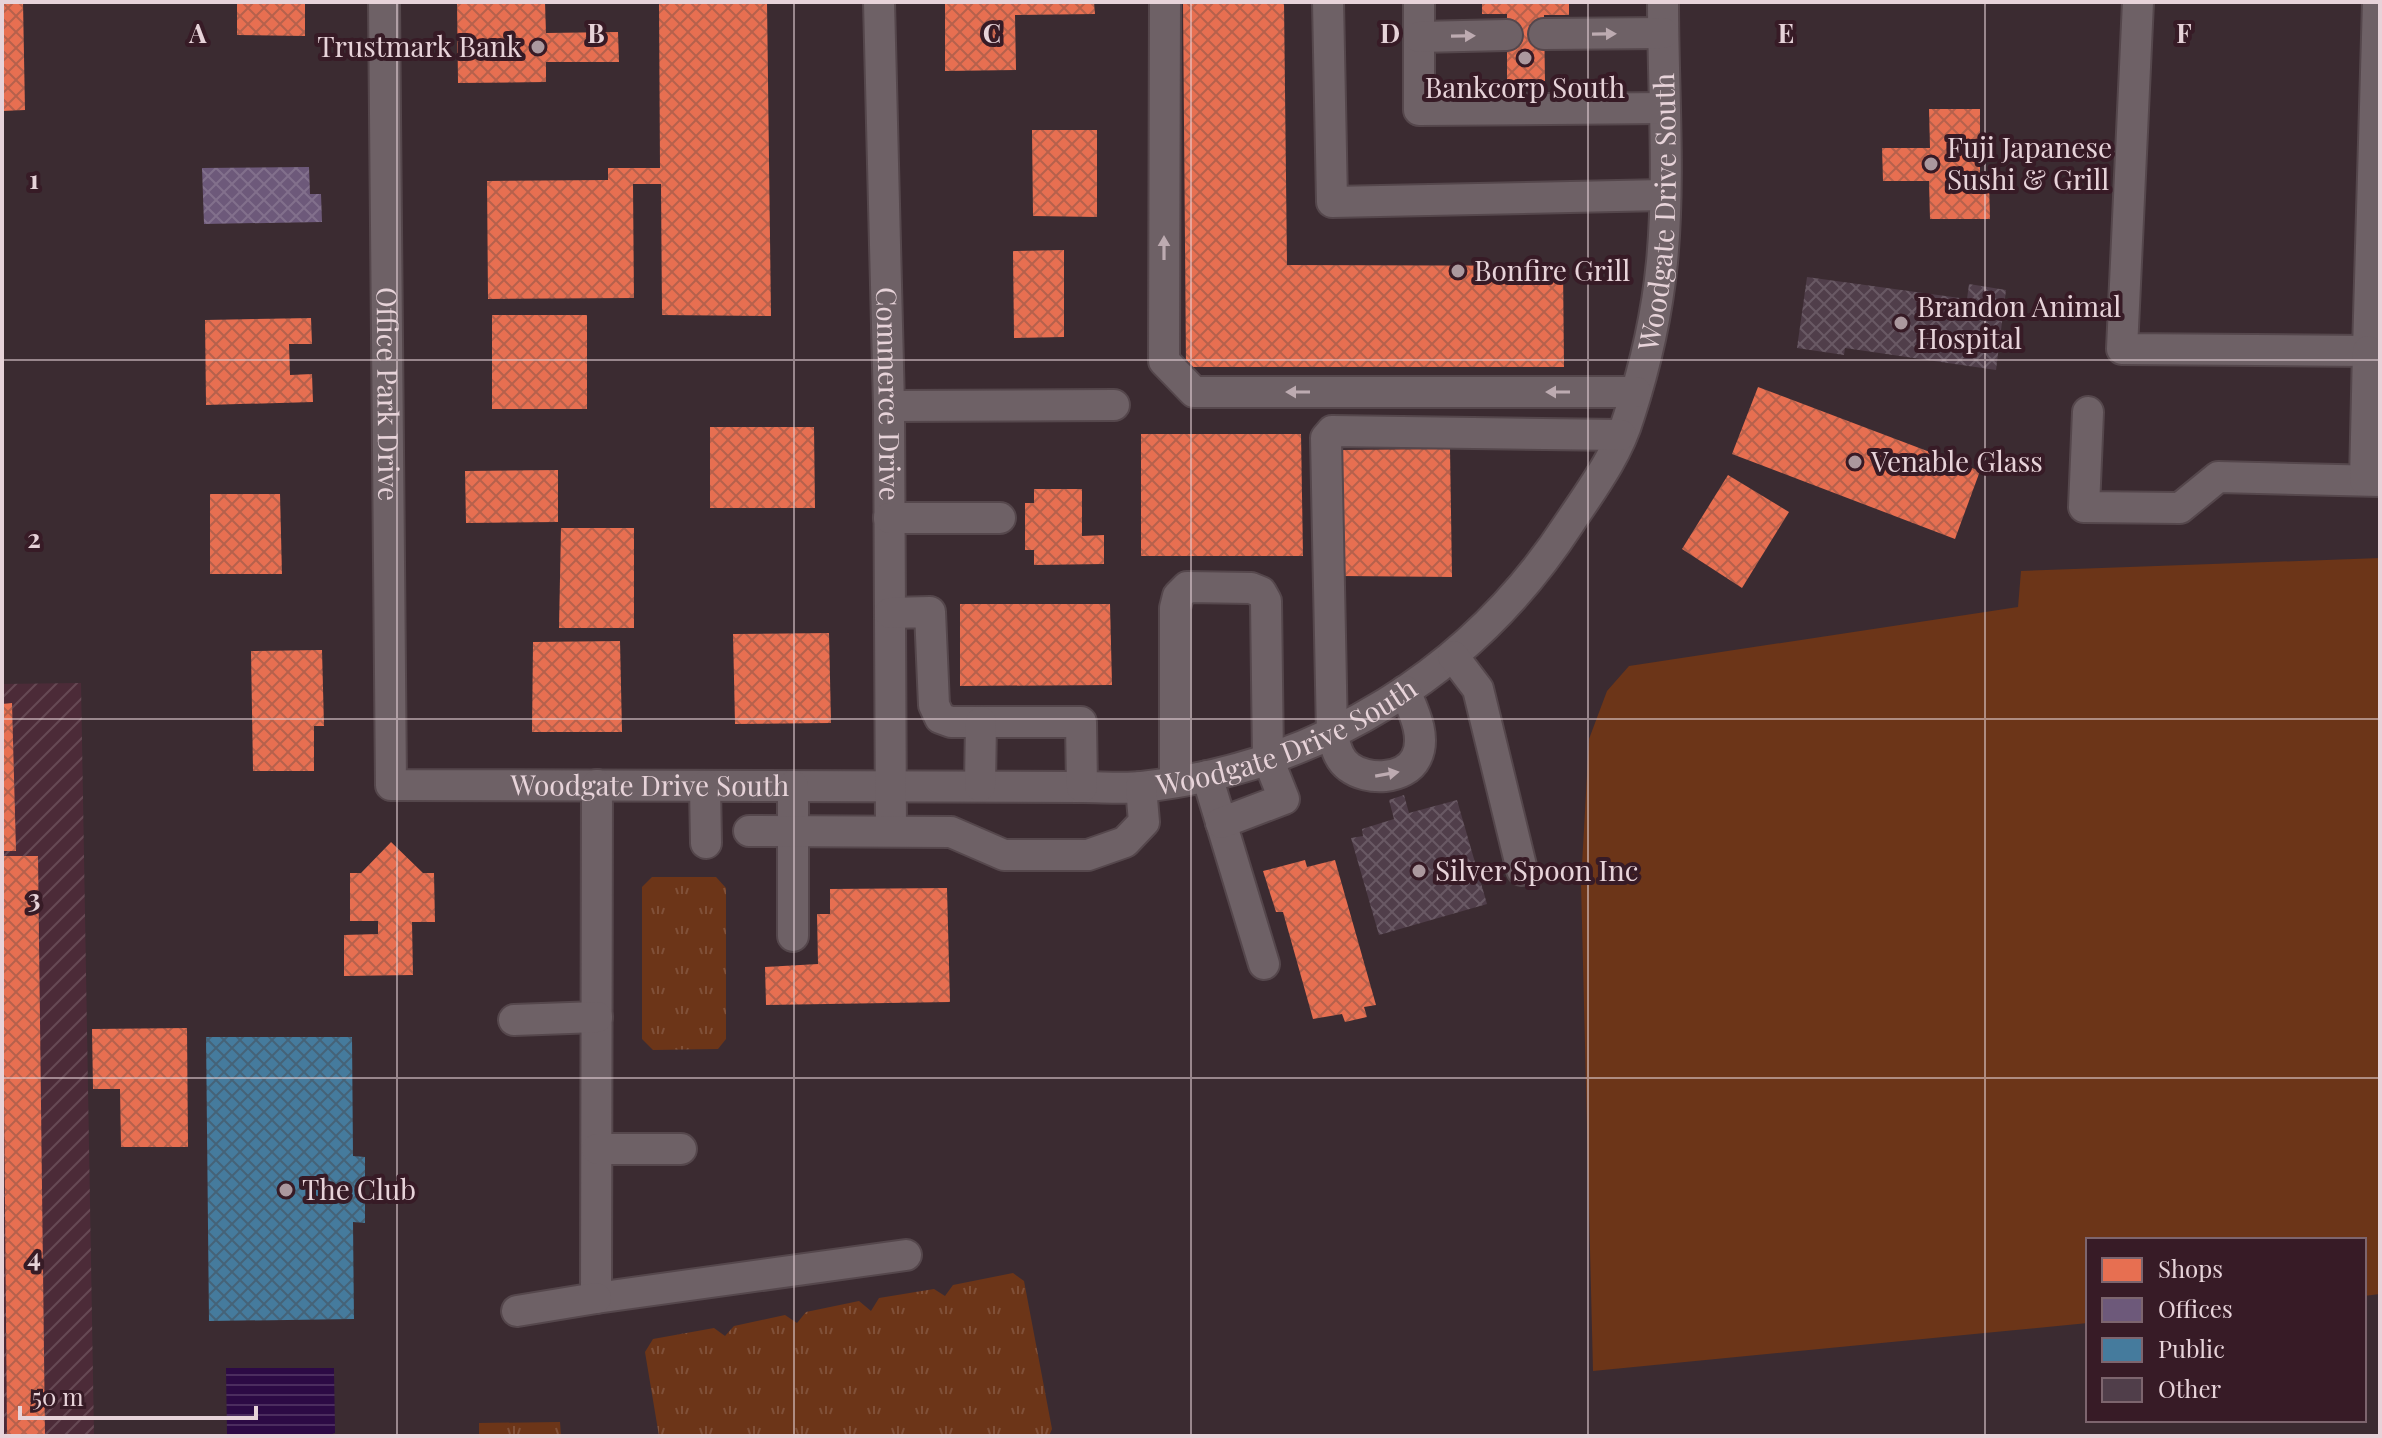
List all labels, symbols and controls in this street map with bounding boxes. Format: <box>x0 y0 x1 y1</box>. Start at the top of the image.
text: A <box>188 15 207 50</box>
text: B <box>587 15 605 50</box>
text: C <box>983 15 1001 50</box>
text: D <box>1380 15 1400 50</box>
text: E <box>1778 15 1794 50</box>
text: F <box>2176 15 2192 50</box>
place label: Trustmark Bank <box>317 27 523 64</box>
one-way arrow <box>1592 27 1617 40</box>
one-way arrow <box>1451 30 1476 42</box>
marker: Trustmark Bank <box>529 38 547 56</box>
marker: Bankcorp South <box>1516 49 1534 67</box>
place label: Bankcorp South <box>1425 68 1626 105</box>
street label: Woodgate Drive South <box>1628 72 1683 355</box>
place label: Fuji Japanese Sushi & Grill <box>1947 128 2112 197</box>
marker: Fuji Japanese Sushi & Grill <box>1922 155 1940 173</box>
text: 1 <box>29 161 39 196</box>
one-way arrow <box>1158 235 1170 260</box>
place label: Bonfire Grill <box>1474 251 1630 288</box>
marker: Bonfire Grill <box>1449 262 1467 280</box>
street label: Office Park Drive <box>370 287 408 501</box>
street label: Commerce Drive <box>869 287 909 501</box>
place label: Brandon Animal Hospital <box>1917 287 2121 356</box>
marker: Brandon Animal Hospital <box>1892 314 1910 332</box>
one-way arrow <box>1285 386 1310 398</box>
one-way arrow <box>1545 386 1570 398</box>
place label: Venable Glass <box>1870 442 2043 479</box>
marker: Venable Glass <box>1846 453 1864 471</box>
text: 2 <box>27 520 41 555</box>
street label: Woodgate Drive South <box>1152 668 1424 802</box>
street label: Woodgate Drive South <box>510 765 790 803</box>
one-way arrow <box>1374 767 1399 779</box>
place label: Silver Spoon Inc <box>1435 851 1638 888</box>
marker: Silver Spoon Inc <box>1410 862 1428 880</box>
text: 3 <box>28 880 40 915</box>
place label: The Club <box>302 1170 416 1207</box>
marker: The Club <box>277 1181 295 1199</box>
legend <box>2086 1238 2366 1422</box>
text: 4 <box>27 1239 41 1274</box>
text: Shops <box>2158 1252 2223 1284</box>
text: Offices <box>2158 1292 2233 1324</box>
text: Public <box>2158 1332 2225 1364</box>
scale bar <box>20 1370 256 1420</box>
text: Other <box>2158 1372 2222 1404</box>
text: 50 m <box>32 1380 84 1412</box>

